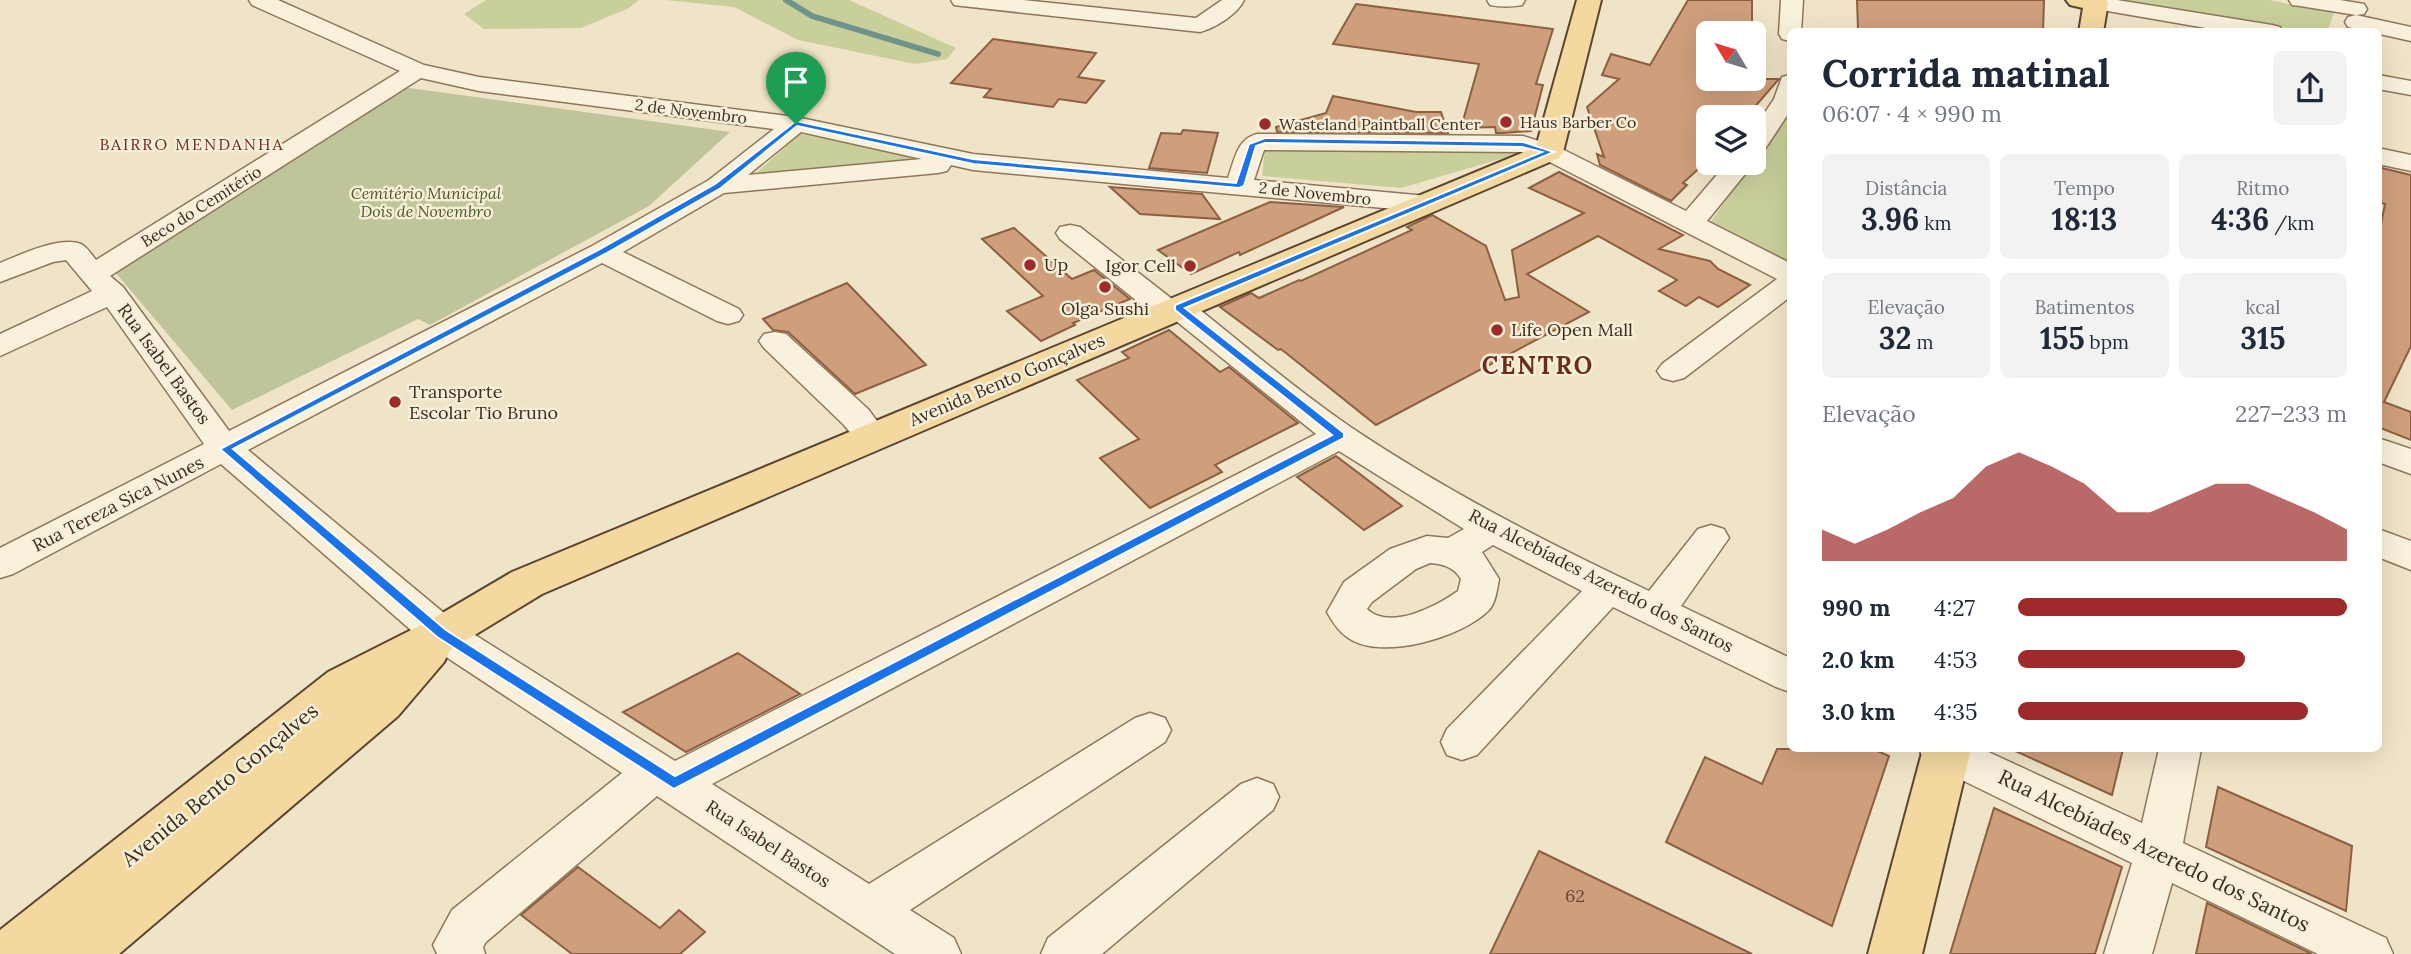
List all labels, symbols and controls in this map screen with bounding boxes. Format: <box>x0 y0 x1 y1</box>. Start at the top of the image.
north arrow <box>1696 21 1766 91</box>
map controls <box>1696 21 1766 175</box>
text: Corrida matinal <box>1822 49 2110 97</box>
button: share <box>2273 51 2347 125</box>
pin <box>766 52 826 124</box>
icon: arrive <box>777 63 815 101</box>
street label: 2 de Novembro <box>634 94 748 128</box>
text: 06:07 · 4 × 990 m <box>1822 99 2002 128</box>
button: layers <box>1696 105 1766 175</box>
place label: Haus Barber Co <box>1520 112 1636 132</box>
place label: Wasteland Paintball Center <box>1279 114 1481 134</box>
marker: Haus Barber Co <box>1498 114 1514 130</box>
marker: Wasteland Paintball Center <box>1257 116 1273 132</box>
district label: BAIRRO MENDANHA <box>99 134 285 154</box>
street label: Beco do Cemitério <box>137 161 265 251</box>
text: Distância <box>1865 176 1947 200</box>
text: Tempo <box>2054 176 2115 200</box>
text: Ritmo <box>2236 176 2289 200</box>
street label: 2 de Novembro <box>1258 177 1372 209</box>
park label: Cemitério Municipal Dois de Novembro <box>351 183 502 221</box>
text: 3.96 <box>1861 200 1919 238</box>
text: 18:13 <box>2052 200 2117 238</box>
text: 4:36 <box>2211 200 2269 238</box>
text: km <box>1919 211 1951 235</box>
text: /km <box>2269 211 2314 235</box>
place label: Up <box>1044 253 1068 276</box>
place label: Igor Cell <box>1105 254 1176 277</box>
marker: Up <box>1022 257 1038 273</box>
marker: Igor Cell <box>1182 258 1198 274</box>
marker: Olga Sushi <box>1097 279 1113 295</box>
text: Elevação <box>1867 295 1945 319</box>
text: Batimentos <box>2034 295 2135 319</box>
text: kcal <box>2245 295 2280 319</box>
place label: Olga Sushi <box>1061 297 1149 320</box>
street label: Rua Isabel Bastos <box>113 299 216 429</box>
place label: Life Open Mall <box>1511 318 1633 341</box>
text: 32 <box>1879 319 1912 357</box>
text: 155 <box>2040 319 2085 357</box>
text: 315 <box>2240 319 2285 357</box>
marker: Life Open Mall <box>1489 322 1505 338</box>
street label: Avenida Bento Gonçalves <box>905 328 1108 432</box>
text: m <box>1912 330 1934 354</box>
text: bpm <box>2085 330 2129 354</box>
district label: CENTRO <box>1482 350 1594 381</box>
place label: Transporte Escolar Tio Bruno <box>409 380 558 424</box>
marker: Transporte Escolar Tio Bruno <box>387 394 403 410</box>
text: Elevação <box>1822 399 1916 428</box>
text: 227–233 m <box>2235 399 2347 428</box>
street label: Rua Tereza Sica Nunes <box>28 450 207 557</box>
street label: Rua Alcebíades Azeredo dos Santos <box>1465 503 1738 658</box>
text: 990 m <box>1822 593 1890 622</box>
text: 4:27 <box>1934 593 1975 622</box>
text: 2.0 km <box>1822 645 1895 674</box>
text: 4:53 <box>1934 645 1978 674</box>
street label: Avenida Bento Gonçalves <box>115 697 324 873</box>
text: 3.0 km <box>1822 697 1895 726</box>
text: 4:35 <box>1934 697 1978 726</box>
street label: Rua Alcebíades Azeredo dos Santos <box>1994 763 2314 938</box>
street label: Rua Isabel Bastos <box>702 795 835 892</box>
house number: 62 <box>1565 884 1585 907</box>

